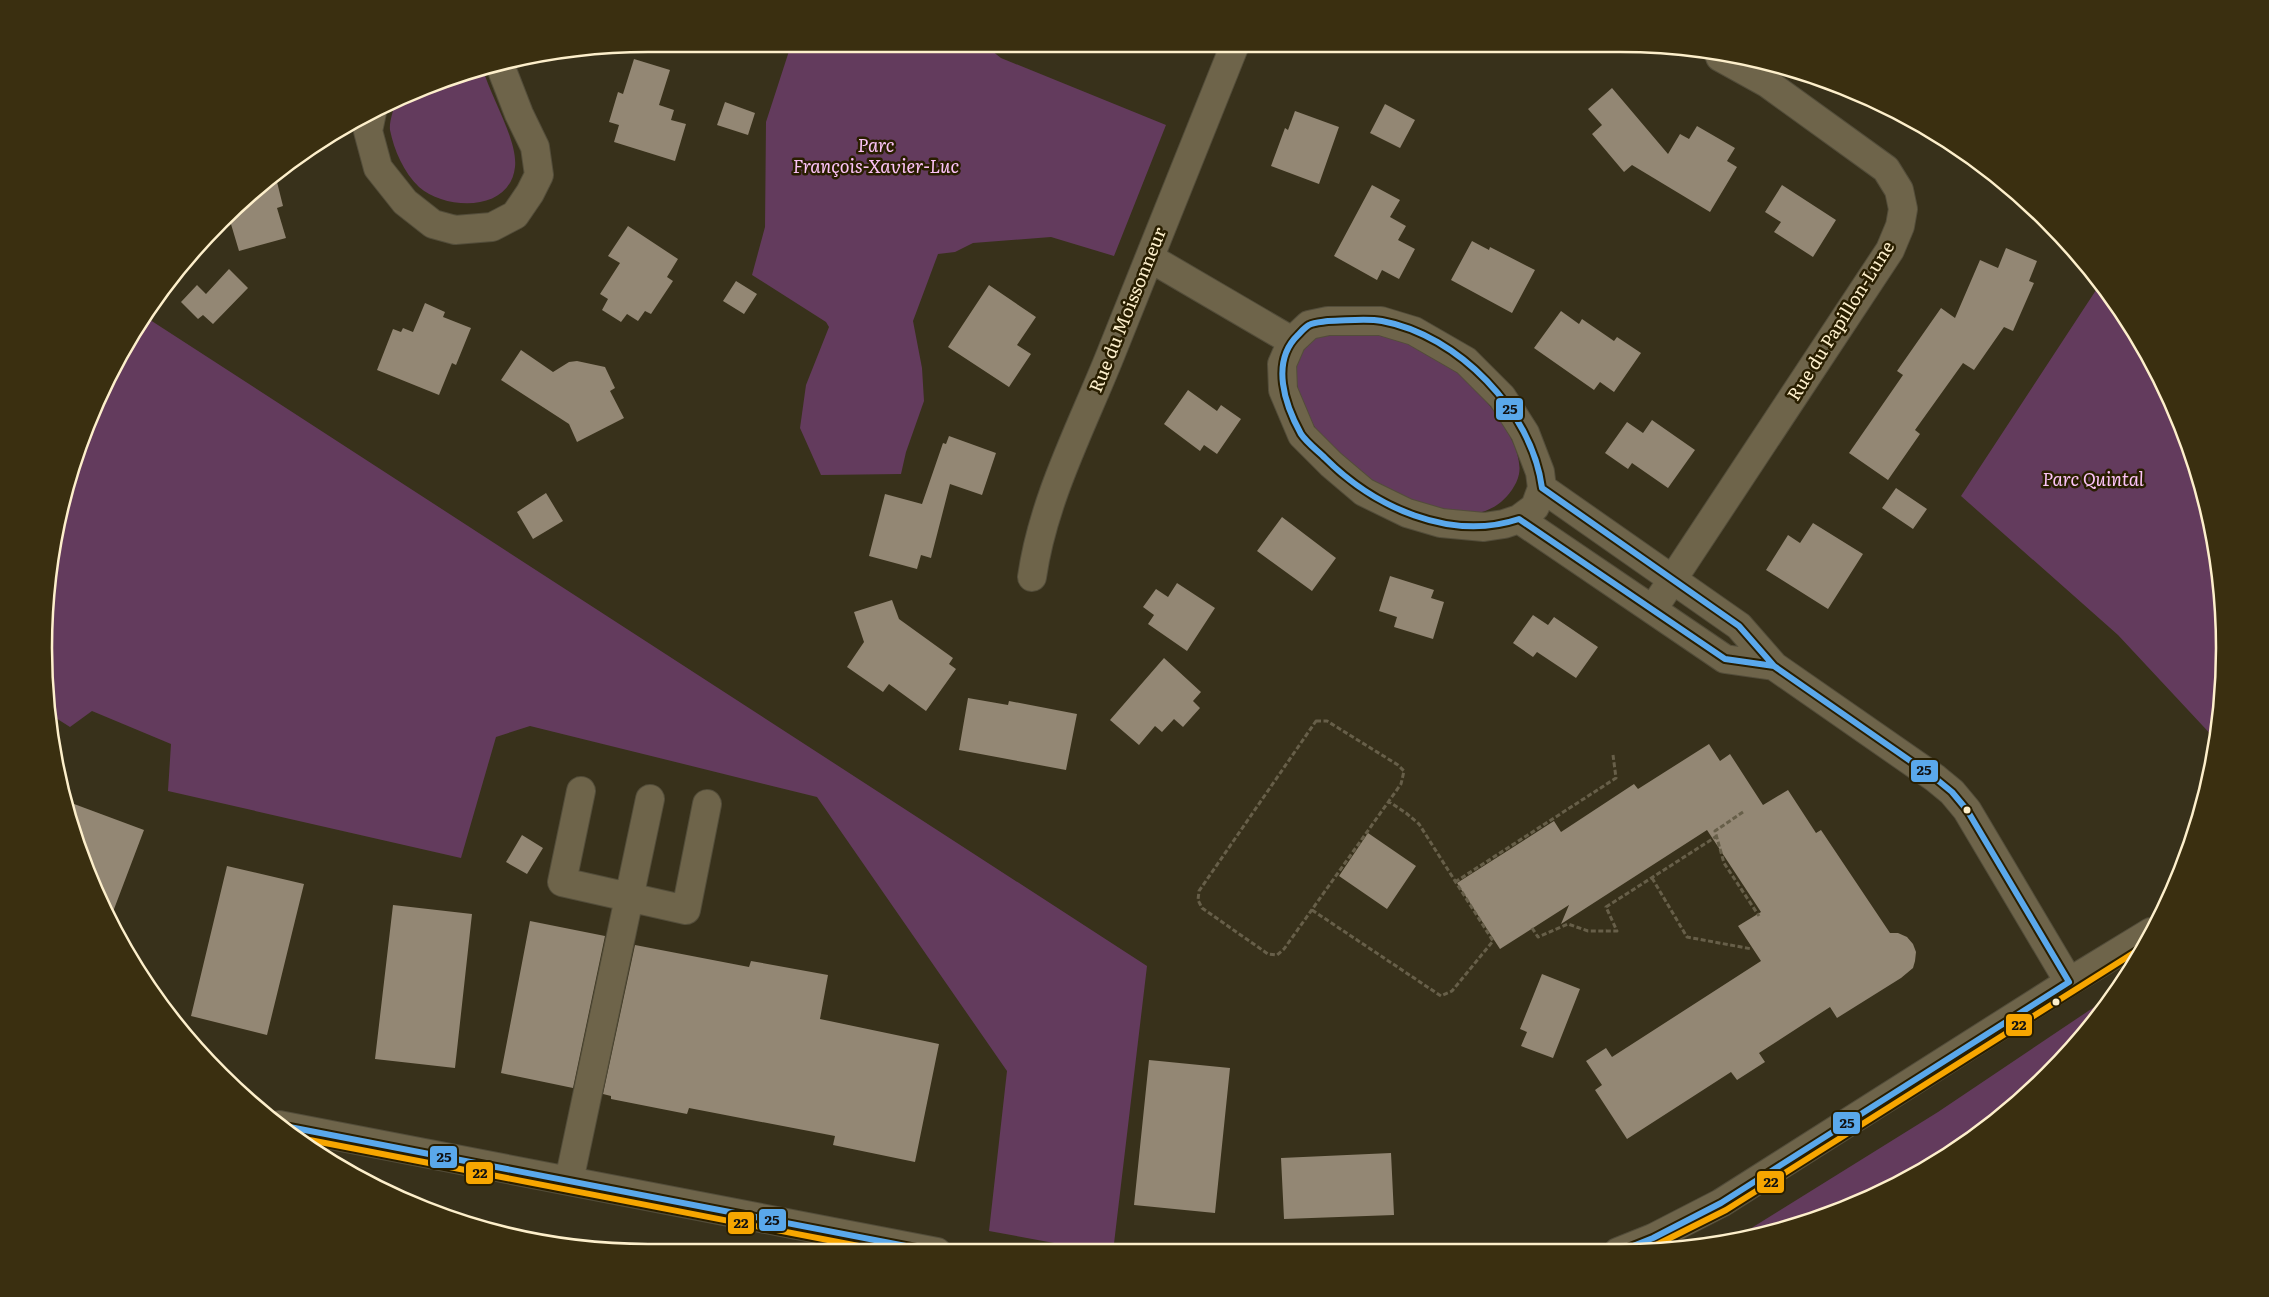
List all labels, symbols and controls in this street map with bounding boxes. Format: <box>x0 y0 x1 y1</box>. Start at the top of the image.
park label: Parc François-Xavier-Luc <box>793 131 959 179</box>
street label: Rue du Moissonneur <box>1081 222 1172 396</box>
street label: Rue du Papillon-Lune <box>1780 235 1900 405</box>
line badge: 25 <box>1495 397 1524 421</box>
text: 25 <box>1502 398 1518 418</box>
park label: Parc Quintal <box>2042 465 2145 492</box>
line badge: 25 <box>1910 759 1939 783</box>
text: 25 <box>1916 759 1932 779</box>
unlabelled marker <box>1962 805 1972 815</box>
unlabelled marker <box>2051 997 2061 1007</box>
line badge: 22 <box>2005 1013 2033 1037</box>
text: 22 <box>2011 1014 2027 1034</box>
line badge: 25 <box>1832 1111 1861 1135</box>
text: 25 <box>1839 1112 1855 1132</box>
line badge: 25 <box>429 1145 458 1169</box>
text: 25 <box>436 1146 452 1166</box>
line badge: 22 <box>465 1161 494 1185</box>
text: 22 <box>472 1162 488 1182</box>
line badge: 22 <box>1756 1170 1785 1194</box>
text: 22 <box>1763 1171 1779 1191</box>
line badge: 25 <box>758 1208 787 1232</box>
text: 25 <box>764 1209 780 1229</box>
line badge: 22 <box>727 1211 755 1235</box>
text: 22 <box>733 1212 749 1232</box>

